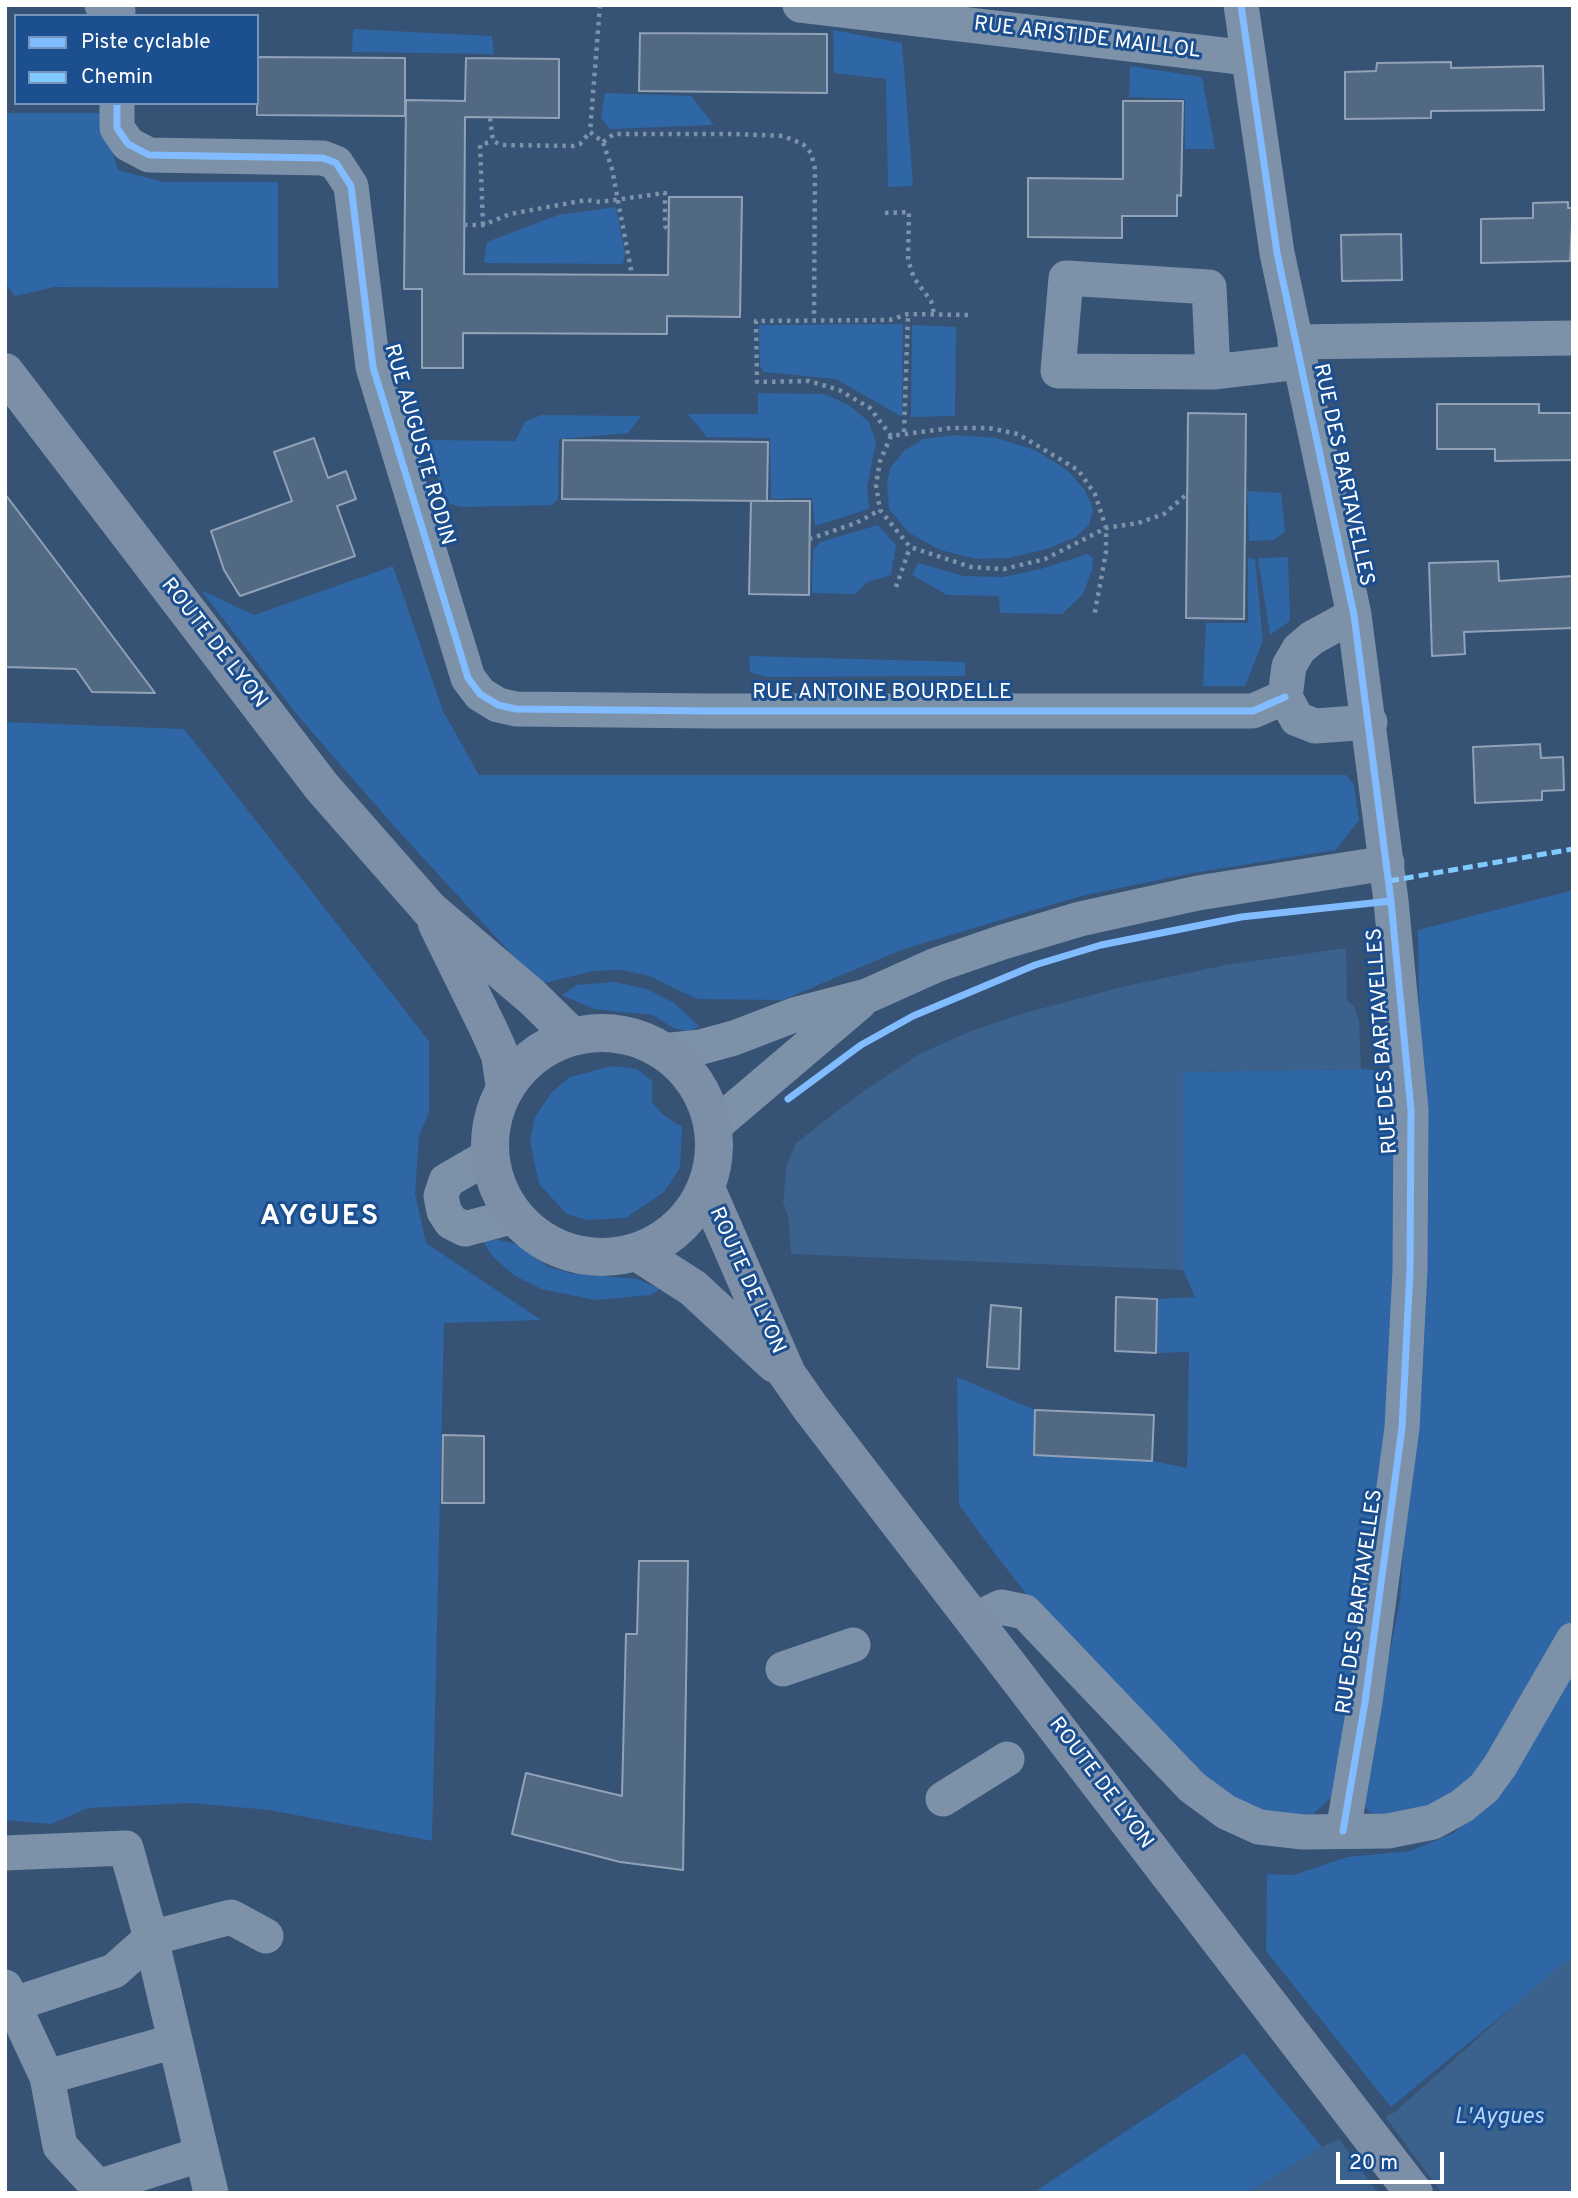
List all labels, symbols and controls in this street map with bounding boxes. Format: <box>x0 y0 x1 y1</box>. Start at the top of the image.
street label: RUE ARISTIDE MAILLOL <box>972 13 1202 65</box>
legend <box>14 14 259 105</box>
text: Piste cyclable <box>81 29 211 56</box>
text: Chemin <box>81 64 153 91</box>
street label: RUE AUGUSTE RODIN <box>377 341 459 549</box>
street label: RUE DES BARTAVELLES <box>1306 361 1378 589</box>
street label: ROUTE DE LYON <box>154 574 272 714</box>
street label: RUE ANTOINE BOURDELLE <box>752 681 1012 707</box>
street label: RUE DES BARTAVELLES <box>1364 927 1404 1155</box>
district label: AYGUES <box>261 1201 379 1235</box>
street label: ROUTE DE LYON <box>702 1204 790 1358</box>
street label: RUE DES BARTAVELLES <box>1333 1488 1389 1716</box>
street label: ROUTE DE LYON <box>1042 1713 1158 1855</box>
water label: L'Aygues <box>1454 2104 1544 2132</box>
scale bar <box>1340 2138 1448 2182</box>
text: 20 m <box>1349 2150 1398 2177</box>

